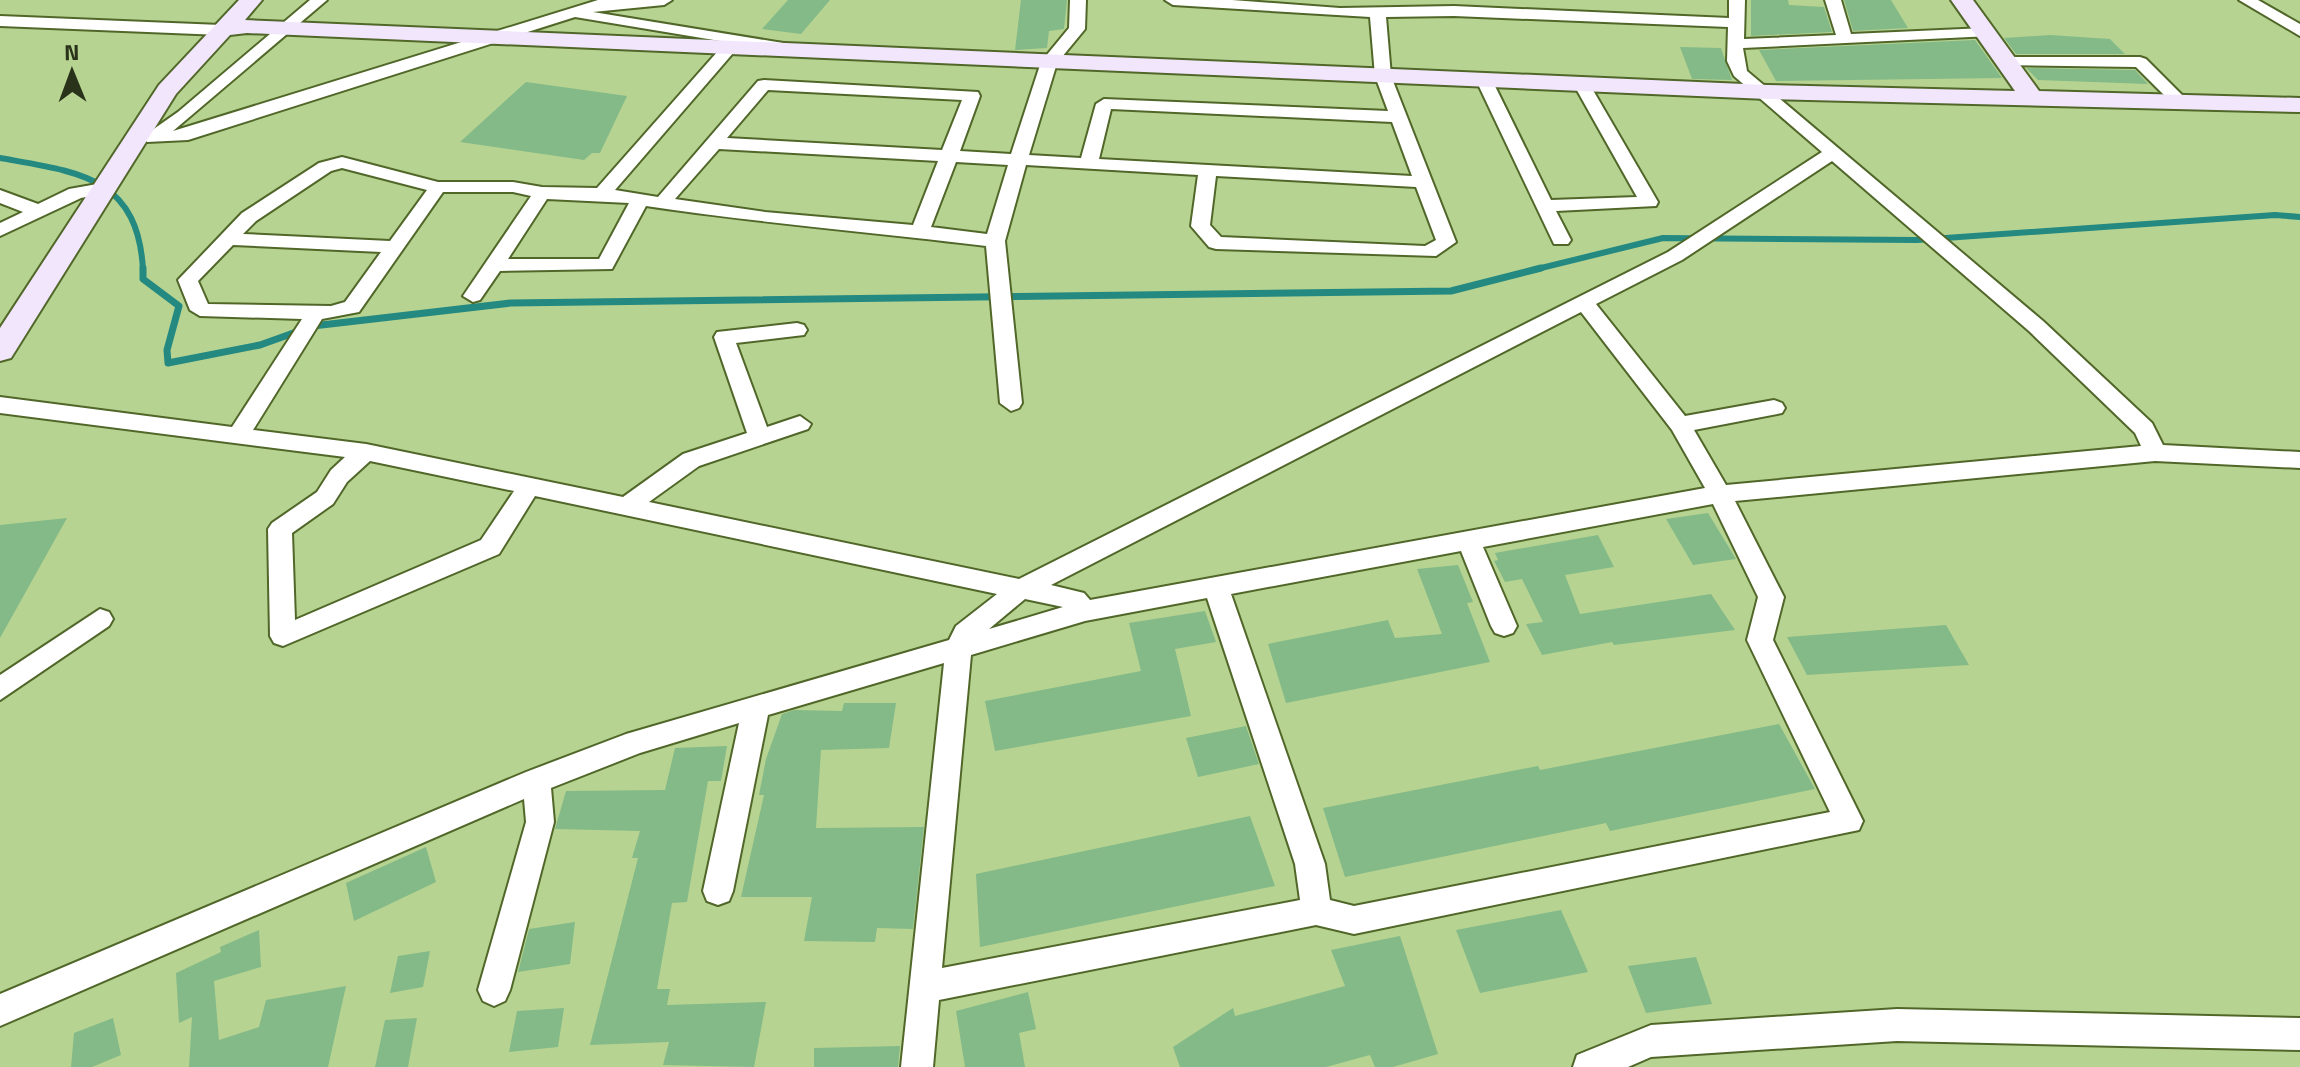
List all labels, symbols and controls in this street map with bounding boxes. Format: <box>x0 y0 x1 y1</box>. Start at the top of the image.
north arrow <box>32 32 112 112</box>
text: N <box>64 35 80 69</box>

